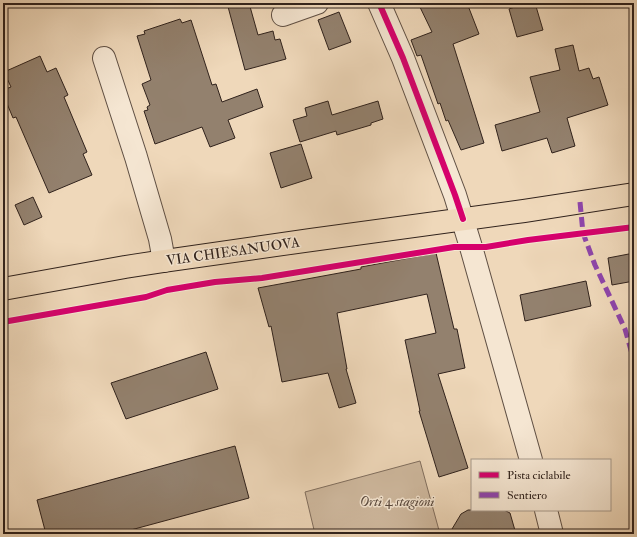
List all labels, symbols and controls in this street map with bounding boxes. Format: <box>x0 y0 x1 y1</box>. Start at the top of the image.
street label: VIA CHIESANUOVA <box>165 234 301 269</box>
legend <box>471 459 611 511</box>
text: Pista ciclabile <box>507 468 571 483</box>
text: Sentiero <box>507 488 547 503</box>
park label: Orti 4 stagioni <box>360 493 435 510</box>

